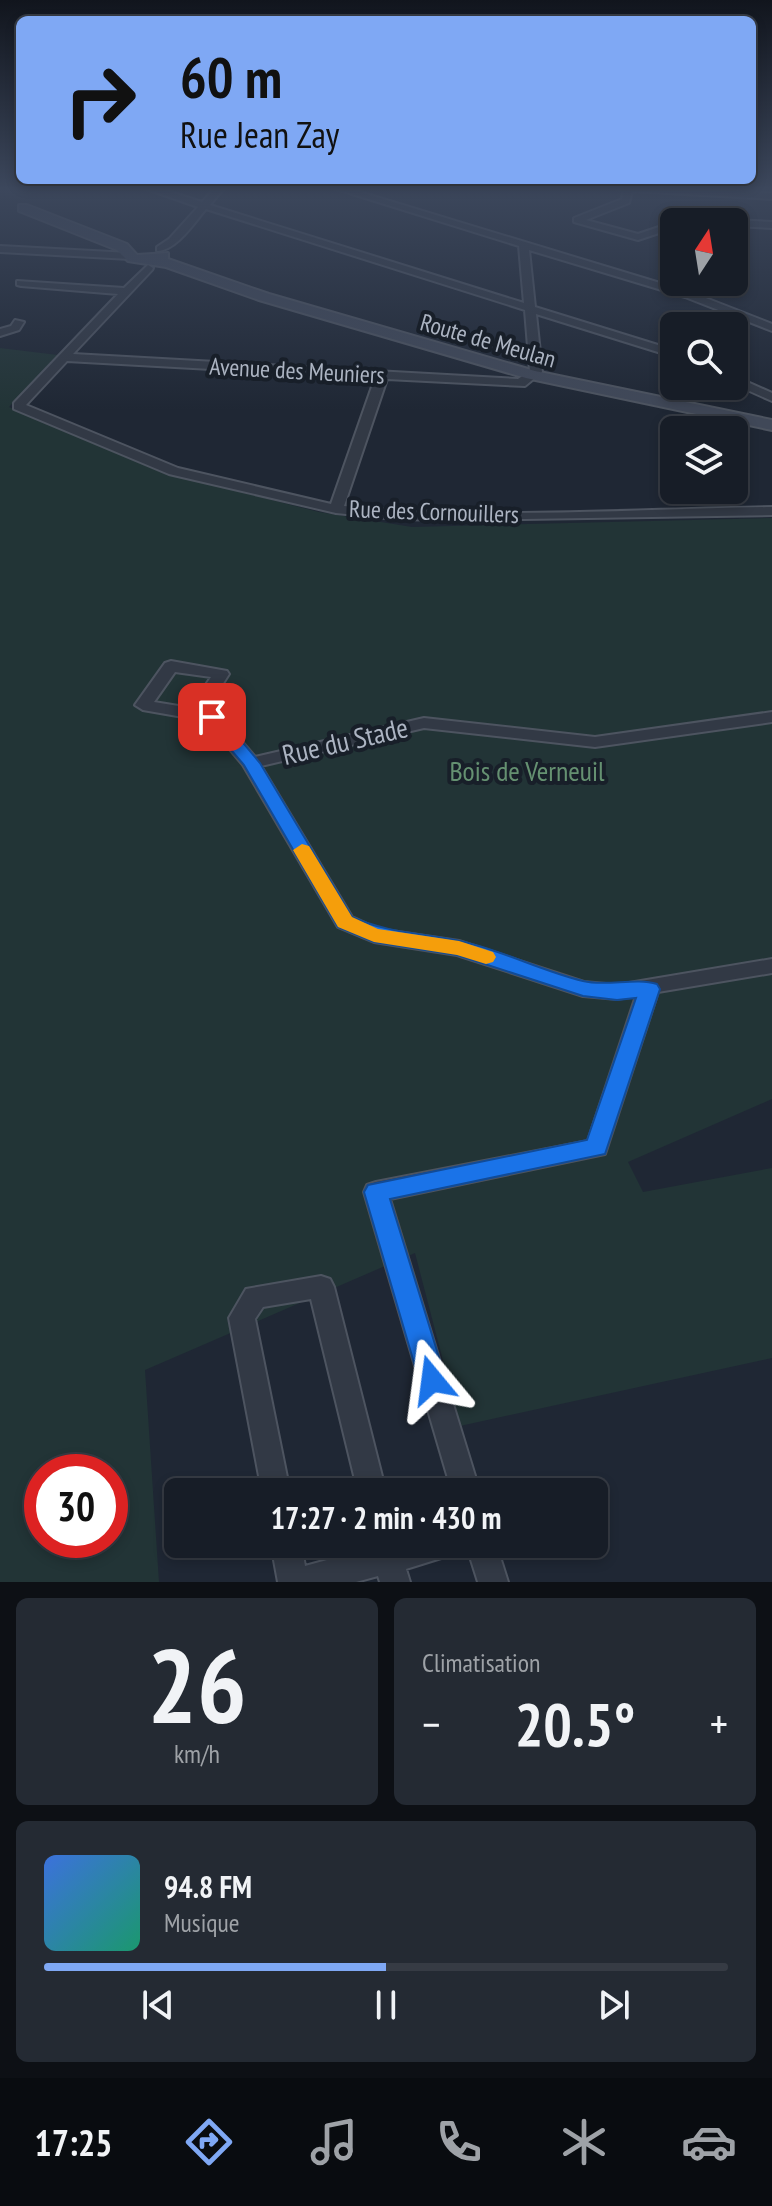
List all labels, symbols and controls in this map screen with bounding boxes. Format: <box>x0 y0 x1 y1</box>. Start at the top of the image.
text: 60 m <box>180 41 282 113</box>
icon: right <box>48 48 152 152</box>
text: Rue Jean Zay <box>180 111 339 158</box>
north arrow <box>660 208 748 296</box>
map controls <box>660 208 748 504</box>
street label: Route de Meulan <box>417 306 559 375</box>
button: search <box>660 312 748 400</box>
street label: Avenue des Meuniers <box>209 350 385 391</box>
button: layers <box>660 416 748 504</box>
street label: Rue des Cornouillers <box>349 493 520 530</box>
pin <box>178 683 246 751</box>
icon: arrive <box>190 695 234 739</box>
street label: Rue du Stade <box>278 708 411 773</box>
park label: Bois de Verneuil <box>449 752 605 789</box>
position arrow <box>390 1338 474 1422</box>
speed limit sign: 30 <box>24 1454 128 1558</box>
text: 17:27 · 2 min · 430 m <box>271 1498 501 1537</box>
text: 26 <box>147 1617 247 1752</box>
text: Climatisation <box>422 1646 540 1679</box>
text: 20.5° <box>515 1685 635 1763</box>
text: − <box>422 1695 440 1752</box>
text: + <box>710 1695 728 1752</box>
text: km/h <box>174 1737 220 1770</box>
text: 94.8 FM <box>164 1867 252 1906</box>
text: Musique <box>164 1906 240 1939</box>
icon: previous <box>136 1983 180 2027</box>
icon: pause <box>364 1983 408 2027</box>
icon: next <box>592 1983 636 2027</box>
icon: directions <box>181 2114 237 2170</box>
icon: music <box>306 2114 362 2170</box>
icon: phone <box>431 2114 487 2170</box>
icon: climate <box>556 2114 612 2170</box>
icon: car <box>681 2114 737 2170</box>
text: 17:25 <box>35 2119 112 2166</box>

